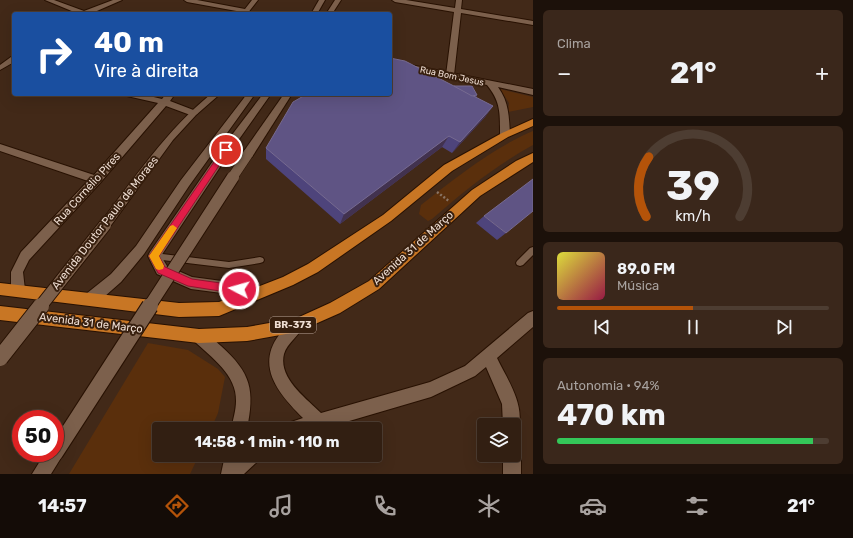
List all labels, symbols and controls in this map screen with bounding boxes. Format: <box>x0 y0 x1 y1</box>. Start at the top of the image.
text: 40 m <box>94 26 164 59</box>
icon: right <box>28 28 80 80</box>
text: Clima <box>557 36 591 51</box>
text: 21° <box>670 55 717 91</box>
text: Vire à direita <box>94 60 199 82</box>
text: − <box>557 60 571 87</box>
text: + <box>815 60 829 87</box>
street label: Rua Bom Jesus <box>419 64 485 88</box>
pin <box>209 133 243 167</box>
icon: arrive <box>215 139 237 161</box>
street label: Rua Cornélio Pires <box>51 150 123 228</box>
street label: Avenida Doutor Paulo de Moraes <box>49 154 161 292</box>
text: 39 <box>666 161 720 210</box>
street label: Avenida 31 de Março <box>370 208 456 288</box>
text: km/h <box>675 208 711 225</box>
text: 89.0 FM <box>617 260 675 278</box>
position arrow <box>218 268 260 310</box>
text: Música <box>617 278 659 293</box>
street label: Avenida 31 de Março <box>38 310 144 336</box>
icon: previous <box>591 316 613 338</box>
icon: pause <box>682 316 704 338</box>
icon: next <box>773 316 795 338</box>
road number: BR-373 <box>270 317 316 333</box>
text: Autonomia · 94% <box>557 378 659 393</box>
text: 470 km <box>557 397 666 433</box>
speed limit sign: 50 <box>12 410 64 462</box>
map controls <box>477 418 521 462</box>
button: layers <box>477 418 521 462</box>
text: 14:58 · 1 min · 110 m <box>195 433 339 451</box>
icon: directions <box>163 492 191 520</box>
icon: music <box>267 492 295 520</box>
icon: phone <box>371 492 399 520</box>
icon: climate <box>475 492 503 520</box>
icon: car <box>579 492 607 520</box>
icon: filters <box>683 492 711 520</box>
text: 14:57 <box>38 495 86 517</box>
text: 21° <box>787 495 815 517</box>

